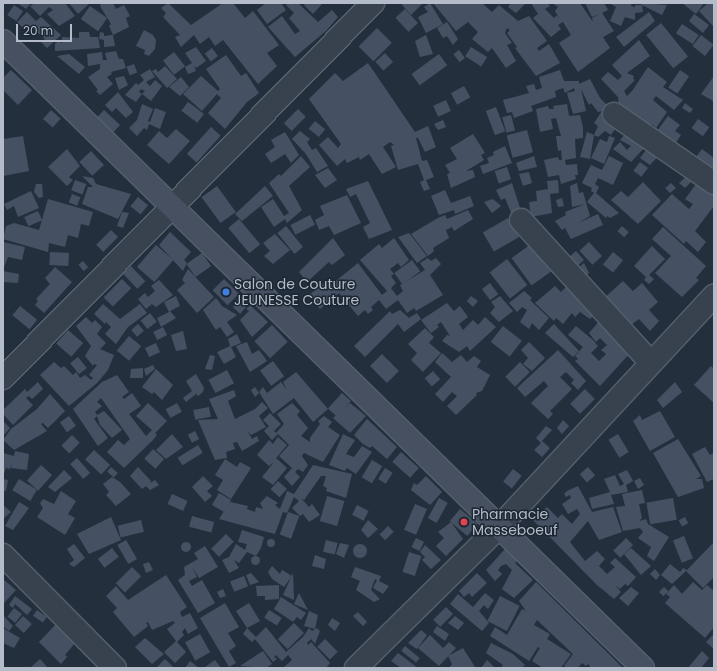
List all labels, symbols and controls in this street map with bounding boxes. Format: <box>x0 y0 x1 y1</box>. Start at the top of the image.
scale bar <box>18 16 74 42</box>
text: 20 m <box>23 22 53 39</box>
place label: Salon de Couture JEUNESSE Couture <box>234 276 359 308</box>
marker: Salon de Couture JEUNESSE Couture <box>221 287 231 297</box>
place label: Pharmacie Masseboeuf <box>472 506 557 538</box>
marker: Pharmacie Masseboeuf <box>459 517 469 527</box>

